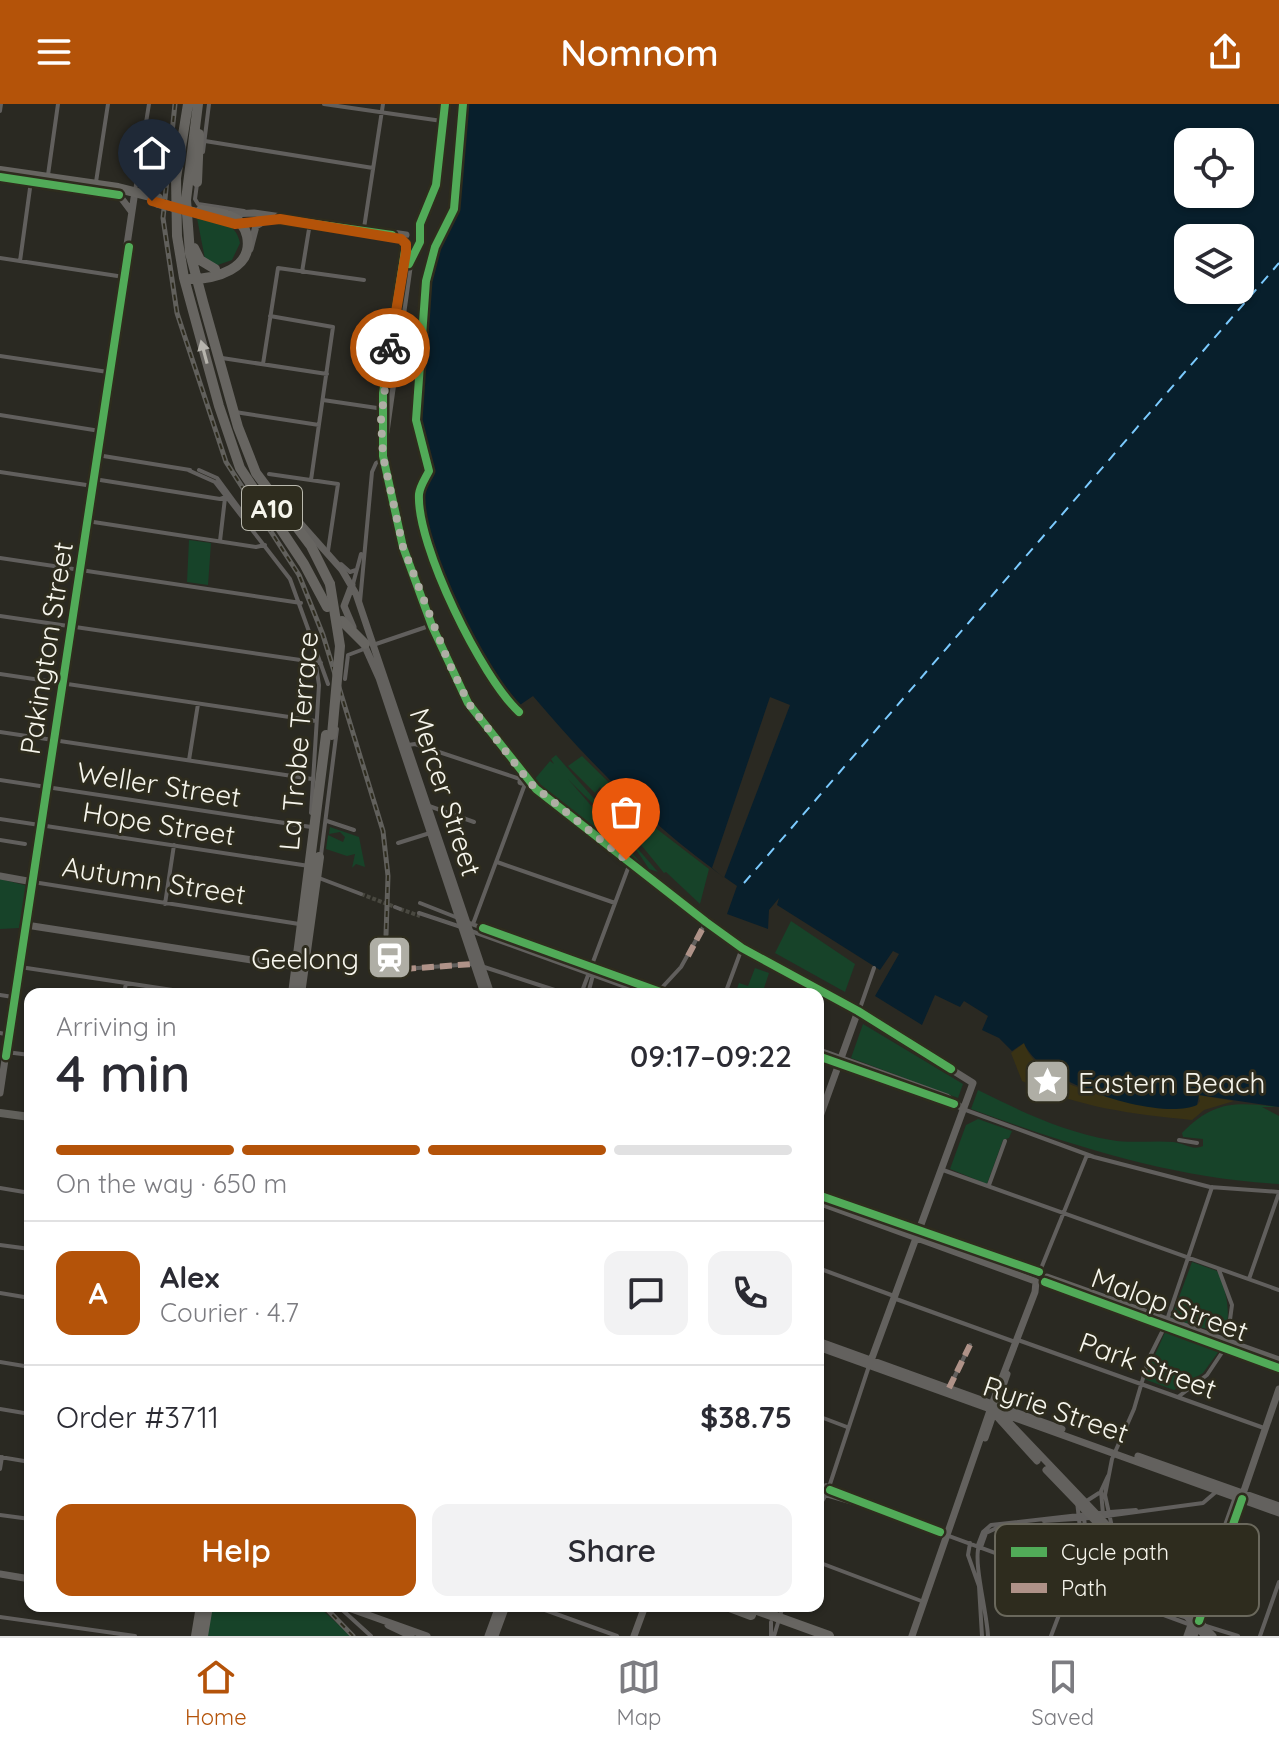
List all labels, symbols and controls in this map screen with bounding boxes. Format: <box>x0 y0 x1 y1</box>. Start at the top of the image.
icon: menu <box>32 30 76 74</box>
text: Nomnom <box>560 30 719 75</box>
icon: share <box>1203 30 1247 74</box>
pin <box>118 119 186 201</box>
map controls <box>1174 128 1254 304</box>
button: locate <box>1174 128 1254 208</box>
icon: home <box>130 131 174 175</box>
button: layers <box>1174 224 1254 304</box>
courier <box>350 308 430 388</box>
icon: bike <box>368 326 412 370</box>
one-way arrow <box>197 339 209 364</box>
road number: A10 <box>242 486 302 530</box>
street label: Pakington Street <box>12 539 80 757</box>
street label: La Trobe Terrace <box>271 630 325 852</box>
street label: Mercer Street <box>402 704 490 880</box>
street label: Weller Street <box>74 754 244 814</box>
pin <box>592 778 660 860</box>
icon: bag <box>604 790 648 834</box>
street label: Hope Street <box>80 794 238 852</box>
street label: Autumn Street <box>60 848 248 912</box>
station icon: Geelong <box>366 934 414 982</box>
place label: Geelong <box>251 941 359 976</box>
text: Arriving in <box>56 1010 177 1043</box>
text: 09:17–09:22 <box>630 1037 792 1075</box>
text: 4 min <box>56 1040 190 1105</box>
place icon: Eastern Beach <box>1023 1058 1071 1106</box>
place label: Eastern Beach <box>1078 1065 1265 1100</box>
text: On the way · 650 m <box>56 1167 287 1200</box>
button: chat <box>604 1251 688 1335</box>
button: phone <box>708 1251 792 1335</box>
text: Alex <box>160 1258 219 1296</box>
street label: Malop Street <box>1087 1259 1253 1349</box>
text: A <box>88 1274 108 1312</box>
text: Courier · 4.7 <box>160 1296 299 1329</box>
street label: Park Street <box>1075 1324 1221 1406</box>
street label: Ryrie Street <box>979 1368 1133 1450</box>
text: Order #3711 <box>56 1398 219 1436</box>
text: $38.75 <box>700 1398 792 1436</box>
button: Help <box>56 1504 416 1596</box>
button: Share <box>432 1504 792 1596</box>
legend <box>995 1524 1259 1616</box>
text: Cycle path <box>1061 1538 1169 1566</box>
text: Path <box>1061 1574 1107 1602</box>
tab: Home <box>185 1655 247 1731</box>
tab: Map <box>617 1655 661 1731</box>
tab: Saved <box>1031 1655 1094 1731</box>

